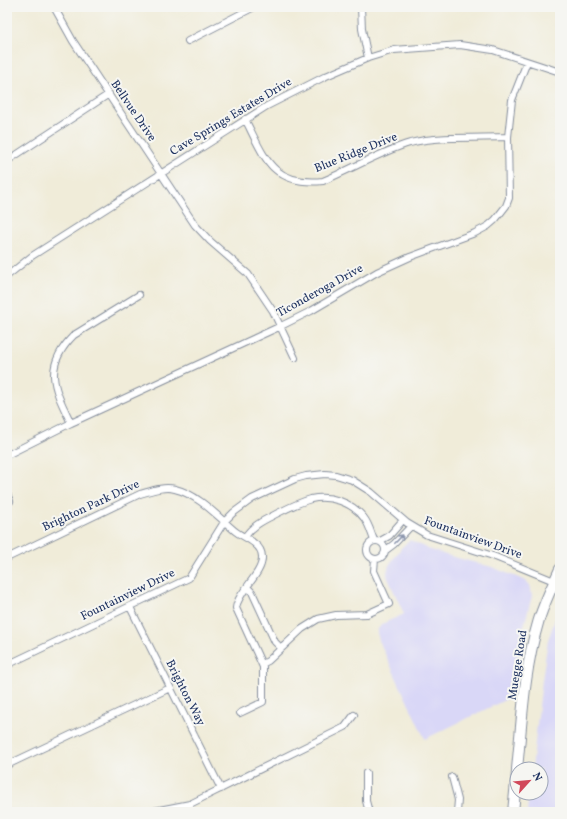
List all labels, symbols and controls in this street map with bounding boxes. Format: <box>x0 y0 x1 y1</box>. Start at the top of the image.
street label: Cave Springs Estates Drive <box>167 74 295 160</box>
street label: Bellvue Drive <box>107 77 160 145</box>
street label: Blue Ridge Drive <box>312 129 400 177</box>
street label: Ticonderoga Drive <box>274 260 366 321</box>
street label: Brighton Park Drive <box>40 476 143 536</box>
street label: Fountainview Drive <box>422 513 524 563</box>
one-way arrow <box>394 534 404 544</box>
street label: Fountainview Drive <box>78 565 178 625</box>
street label: Muegge Road <box>505 629 531 701</box>
street label: Brighton Way <box>161 657 209 729</box>
north arrow <box>509 761 549 801</box>
text: N <box>528 770 545 784</box>

